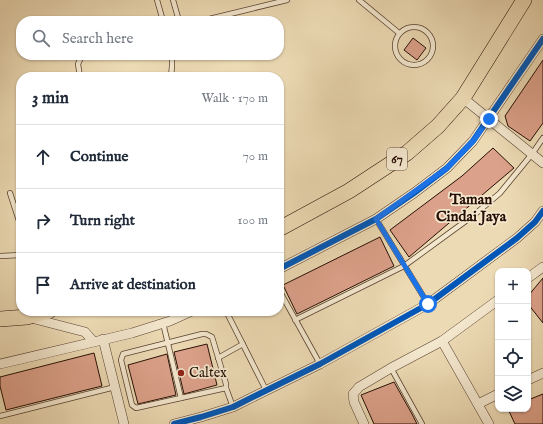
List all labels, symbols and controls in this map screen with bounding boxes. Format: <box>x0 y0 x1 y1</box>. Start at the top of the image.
search box <box>16 16 284 60</box>
icon: search <box>30 27 52 49</box>
text: Search here <box>62 29 133 48</box>
text: 3 min <box>32 88 69 109</box>
text: Walk · 170 m <box>202 90 268 107</box>
route end <box>480 110 498 128</box>
icon: ahead <box>32 146 54 168</box>
text: Continue <box>70 147 128 166</box>
text: 70 m <box>243 148 268 165</box>
road number: 67 <box>387 148 407 170</box>
district label: Taman Cindai Jaya <box>436 190 507 226</box>
icon: right <box>32 210 54 232</box>
text: Turn right <box>70 211 135 230</box>
text: 100 m <box>238 212 268 229</box>
map controls <box>495 268 531 412</box>
button: + <box>495 268 531 304</box>
icon: arrive <box>32 274 54 296</box>
text: Arrive at destination <box>70 275 196 294</box>
route start <box>419 295 437 313</box>
button: − <box>495 304 531 340</box>
button: locate <box>495 340 531 376</box>
place label: Caltex <box>189 364 227 382</box>
marker: Caltex <box>176 368 186 378</box>
button: layers <box>495 376 531 412</box>

